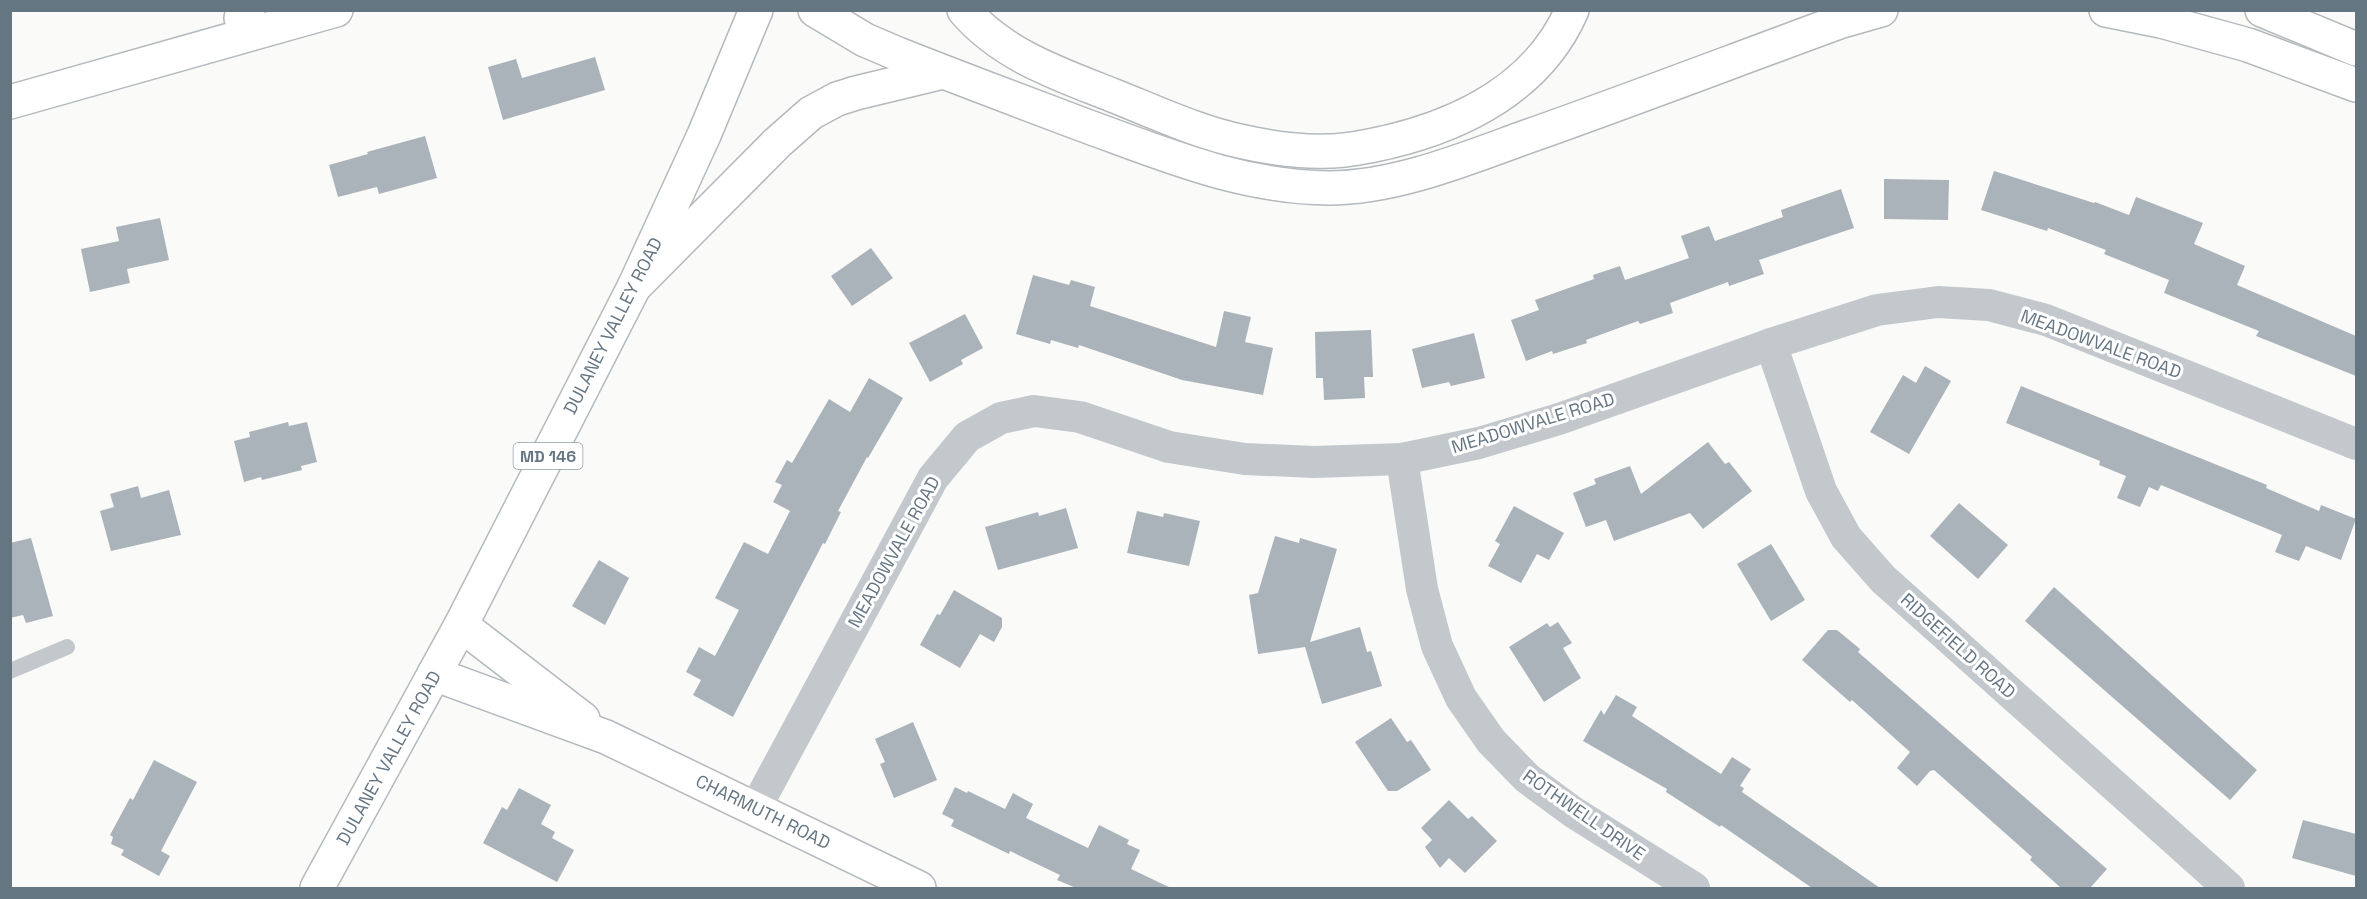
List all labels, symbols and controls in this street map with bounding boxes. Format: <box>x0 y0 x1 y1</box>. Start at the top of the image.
street label: DULANEY VALLEY ROAD <box>558 233 667 418</box>
street label: MEADOWVALE ROAD <box>2018 304 2185 383</box>
street label: MEADOWVALE ROAD <box>1449 387 1617 458</box>
road number: MD 146 <box>514 443 582 469</box>
street label: MEADOWVALE ROAD <box>842 472 945 631</box>
street label: RIDGEFIELD ROAD <box>1896 588 2021 703</box>
street label: DULANEY VALLEY ROAD <box>331 667 446 849</box>
street label: ROTHWELL DRIVE <box>1519 764 1650 865</box>
street label: CHARMUTH ROAD <box>692 769 834 854</box>

